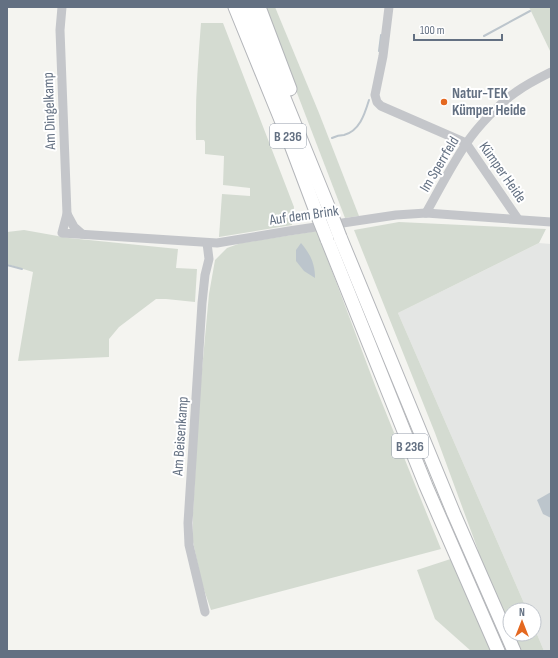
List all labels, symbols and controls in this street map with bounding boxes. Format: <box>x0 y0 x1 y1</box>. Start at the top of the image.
scale bar <box>414 16 502 42</box>
text: 100 m <box>420 23 445 38</box>
street label: Am Dingelkamp <box>39 72 60 151</box>
place label: Natur-TEK Kümper Heide <box>452 84 526 120</box>
marker: Natur-TEK Kümper Heide <box>439 97 449 107</box>
road number: B 236 <box>270 124 306 148</box>
street label: Im Sperrfeld <box>415 133 463 196</box>
street label: Kümper Heide <box>475 138 530 206</box>
street label: Auf dem Brink <box>267 201 340 230</box>
street label: Am Beisenkamp <box>168 396 193 477</box>
road number: B 236 <box>392 434 428 458</box>
north arrow <box>502 602 542 642</box>
text: N <box>519 606 525 619</box>

